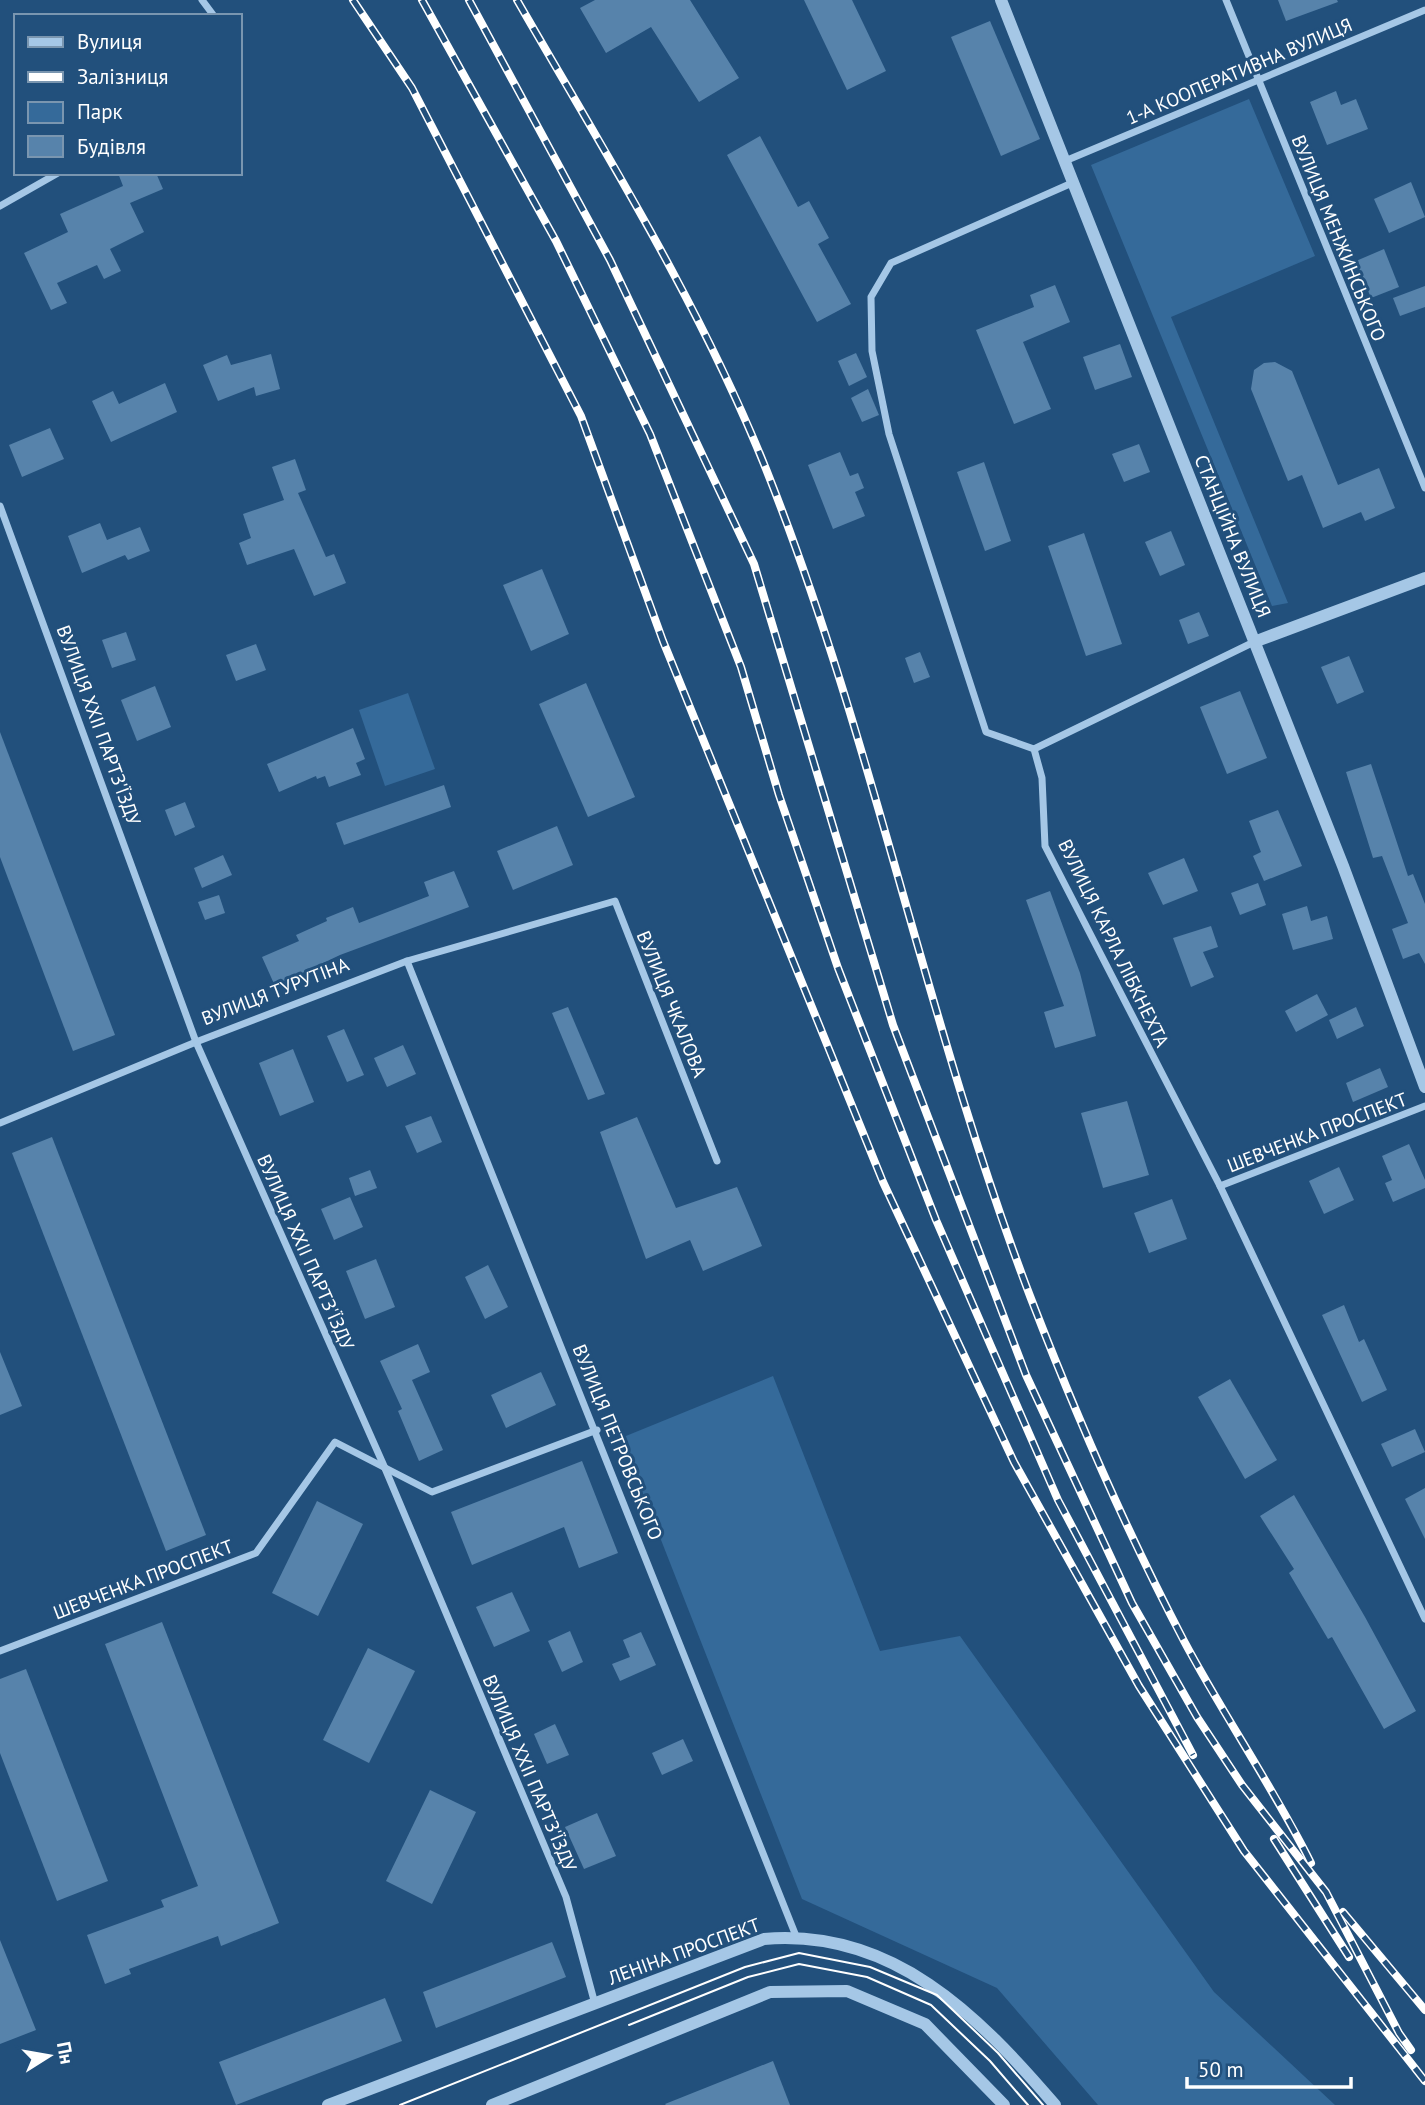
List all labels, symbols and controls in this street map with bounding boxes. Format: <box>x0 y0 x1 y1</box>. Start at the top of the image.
street label: 1-А КООПЕРАТИВНА ВУЛИЦЯ <box>1122 12 1356 130</box>
legend <box>14 14 242 175</box>
text: Вулиця <box>77 28 142 55</box>
text: Залізниця <box>77 63 169 90</box>
text: Парк <box>77 98 123 125</box>
street label: ВУЛИЦЯ МЕНЖИНСЬКОГО <box>1287 131 1391 345</box>
text: Будівля <box>77 133 146 160</box>
street label: СТАНЦІЙНА ВУЛИЦЯ <box>1189 451 1277 621</box>
street label: ВУЛИЦЯ XXII ПАРТЗ'ЇЗДУ <box>52 622 147 829</box>
street label: ВУЛИЦЯ КАРЛА ЛІБКНЕХТА <box>1053 835 1175 1051</box>
street label: ВУЛИЦЯ ЧКАЛОВА <box>632 927 712 1081</box>
street label: ВУЛИЦЯ ТУРУТІНА <box>198 952 352 1030</box>
street label: ШЕВЧЕНКА ПРОСПЕКТ <box>1224 1086 1411 1177</box>
street label: ВУЛИЦЯ XXII ПАРТЗ'ЇЗДУ <box>252 1151 360 1354</box>
street label: ВУЛИЦЯ ПЕТРОВСЬКОГО <box>568 1341 668 1543</box>
street label: ШЕВЧЕНКА ПРОСПЕКТ <box>50 1533 237 1624</box>
street label: ВУЛИЦЯ XXII ПАРТЗ'ЇЗДУ <box>478 1671 583 1875</box>
street label: ЛЕНІНА ПРОСПЕКТ <box>604 1912 764 1990</box>
north arrow <box>14 2021 84 2091</box>
text: Пн <box>52 2039 80 2066</box>
scale bar <box>1187 2046 1352 2090</box>
text: 50 m <box>1198 2056 1244 2083</box>

